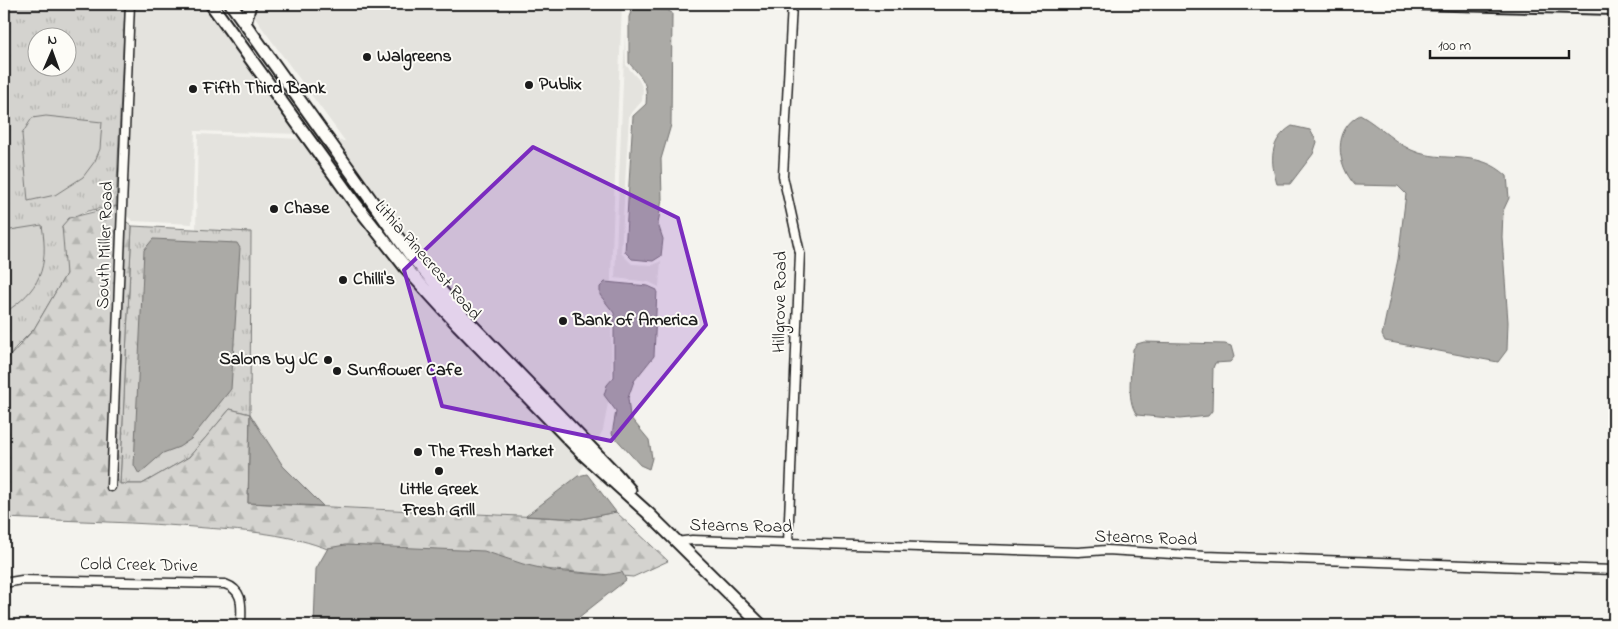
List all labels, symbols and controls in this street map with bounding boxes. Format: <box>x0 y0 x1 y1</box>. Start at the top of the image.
north arrow <box>28 28 78 78</box>
scale bar <box>1430 28 1569 60</box>
text: N <box>47 30 57 51</box>
text: 100 m <box>1438 35 1471 57</box>
place label: Walgreens <box>377 44 452 71</box>
marker: Walgreens <box>361 51 373 63</box>
place label: Publix <box>539 72 582 98</box>
place label: Fifth Third Bank <box>202 76 327 102</box>
marker: Publix <box>523 79 535 91</box>
marker: Fifth Third Bank <box>187 83 199 95</box>
street label: South Miller Road <box>91 181 121 309</box>
street label: Lithia Pinecrest Road <box>367 195 487 327</box>
place label: Chase <box>284 196 330 222</box>
marker: Chase <box>268 203 280 215</box>
street label: Hillgrove Road <box>767 251 796 353</box>
place label: Chilli's <box>353 267 395 293</box>
marker: Chilli's <box>337 274 349 286</box>
place label: Bank of America <box>572 308 698 334</box>
marker: Bank of America <box>557 315 569 327</box>
place label: Salons by JC <box>219 347 318 374</box>
marker: Salons by JC <box>322 354 334 366</box>
place label: Sunflower Cafe <box>347 358 463 384</box>
marker: Sunflower Cafe <box>331 365 343 377</box>
place label: The Fresh Market <box>428 439 555 465</box>
marker: The Fresh Market <box>412 446 424 458</box>
marker: Little Greek Fresh Grill <box>433 465 445 477</box>
place label: Little Greek Fresh Grill <box>400 477 479 524</box>
street label: Stearns Road <box>689 513 793 541</box>
street label: Stearns Road <box>1094 524 1198 554</box>
street label: Cold Creek Drive <box>80 552 199 580</box>

